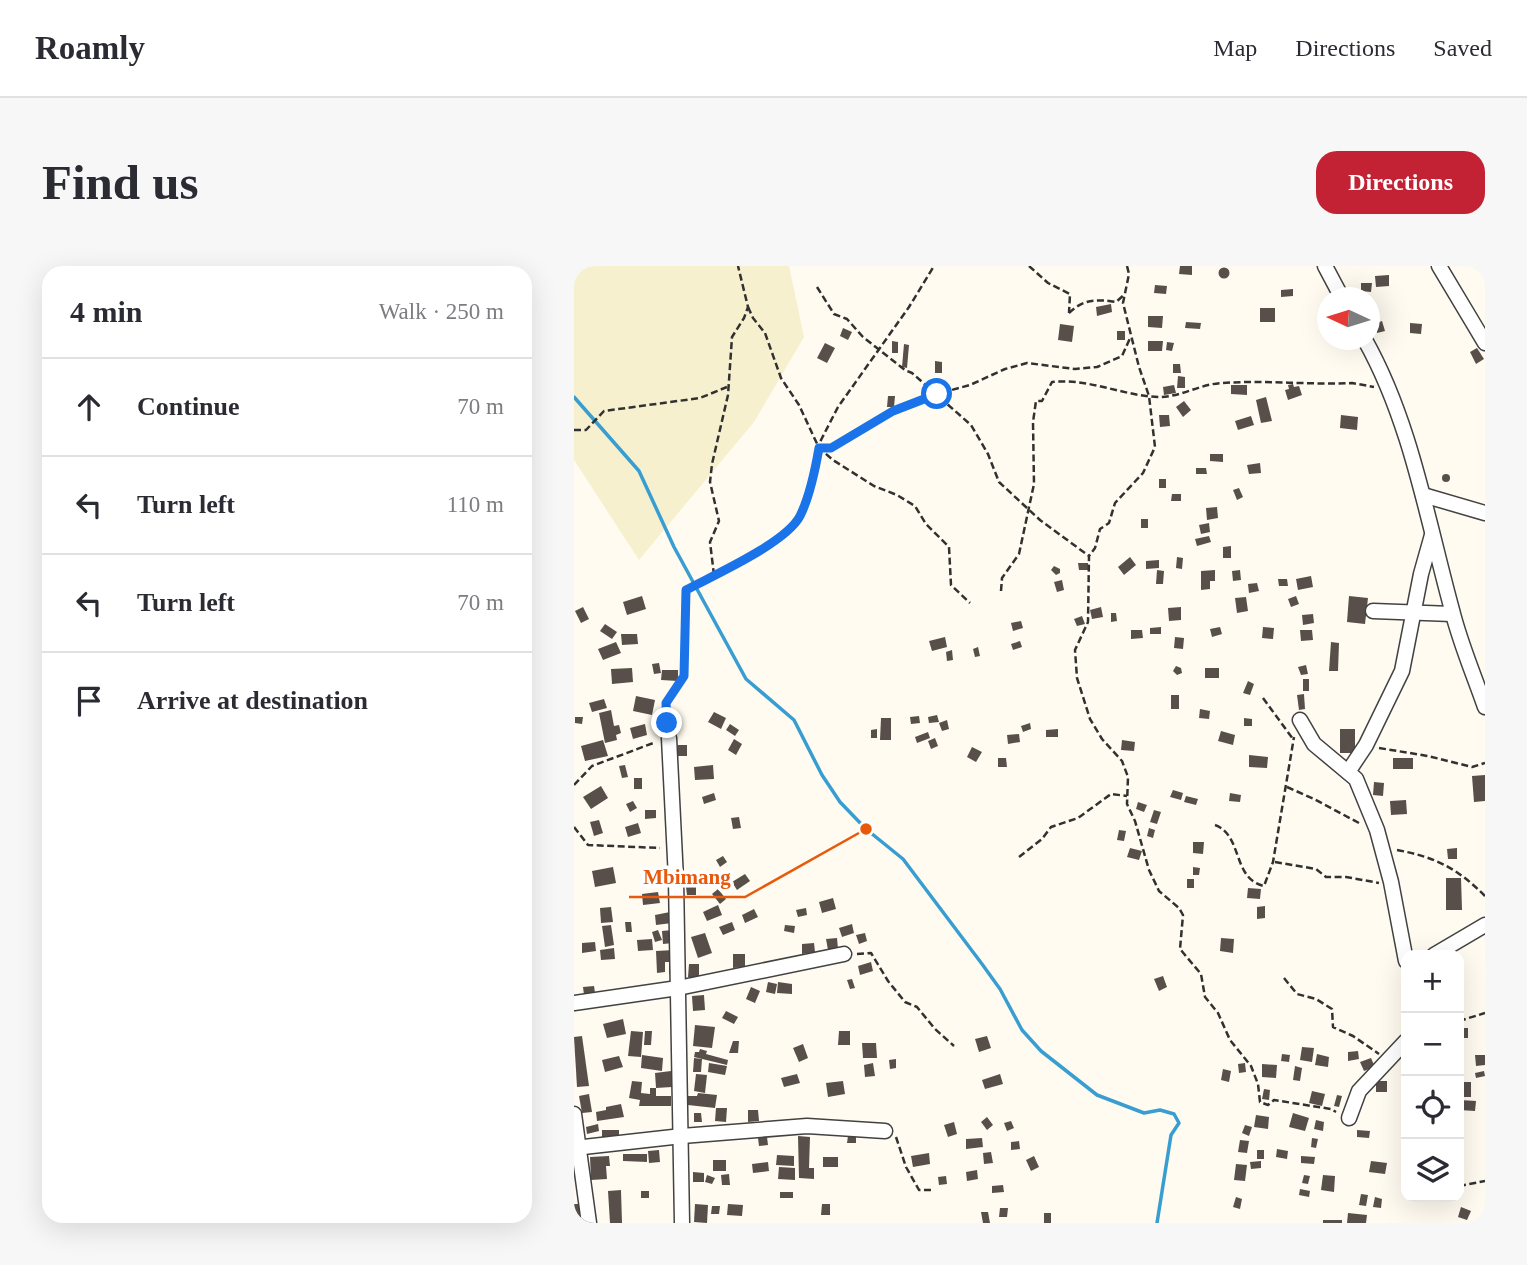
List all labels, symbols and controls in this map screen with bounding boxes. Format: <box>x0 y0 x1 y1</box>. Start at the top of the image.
text: Roamly <box>35 30 145 66</box>
text: Map <box>1213 35 1257 61</box>
text: Directions <box>1295 35 1395 61</box>
text: Saved <box>1433 35 1492 61</box>
button: Directions <box>1316 151 1485 214</box>
text: Find us <box>42 155 199 210</box>
north arrow <box>1317 287 1380 350</box>
text: 4 min <box>70 295 143 328</box>
text: Walk · 250 m <box>379 299 504 324</box>
route start <box>921 378 952 409</box>
icon: ahead <box>70 388 108 426</box>
text: Continue <box>137 392 240 421</box>
text: 70 m <box>457 394 504 419</box>
icon: left <box>70 486 108 524</box>
text: Turn left <box>137 490 235 519</box>
text: 110 m <box>447 492 504 517</box>
icon: left <box>70 584 108 622</box>
text: Turn left <box>137 588 235 617</box>
text: 70 m <box>457 590 504 615</box>
icon: arrive <box>70 682 108 720</box>
text: Arrive at destination <box>137 686 368 715</box>
route end <box>651 707 682 738</box>
callout: Mbimang <box>629 855 745 897</box>
text: Mbimang <box>643 865 731 889</box>
map controls <box>1401 950 1464 1202</box>
button: + <box>1401 950 1464 1013</box>
button: − <box>1401 1013 1464 1076</box>
button: locate <box>1401 1076 1464 1139</box>
button: layers <box>1401 1139 1464 1202</box>

